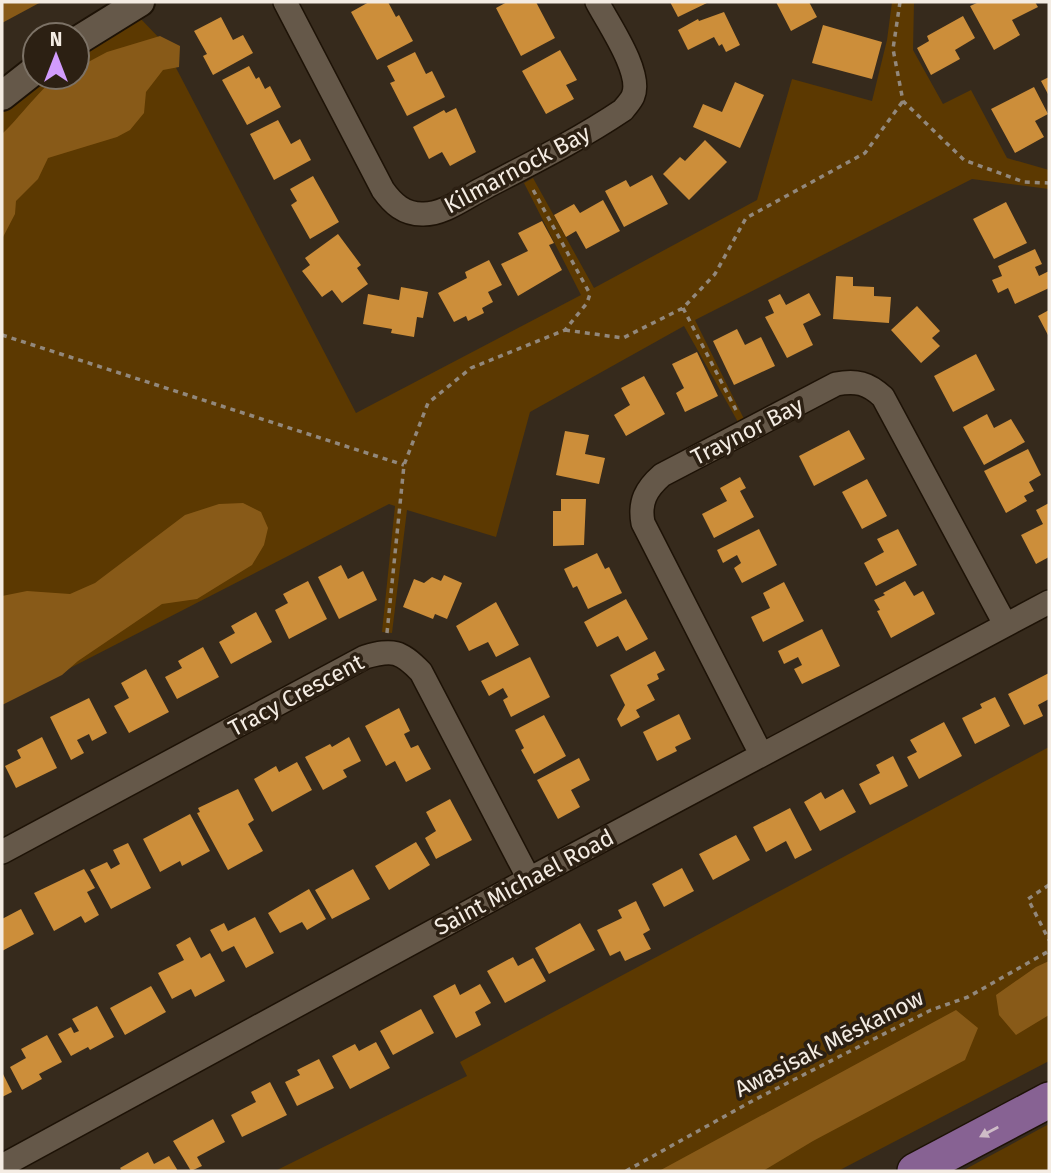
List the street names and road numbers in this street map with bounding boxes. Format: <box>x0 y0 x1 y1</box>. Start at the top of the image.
street label: Kilmarnock Bay <box>439 119 595 219</box>
street label: Traynor Bay <box>686 390 808 471</box>
street label: Tracy Crescent <box>224 647 369 742</box>
street label: Saint Michael Road <box>429 823 619 941</box>
street label: Awasisak Mēskanow <box>730 983 929 1103</box>

